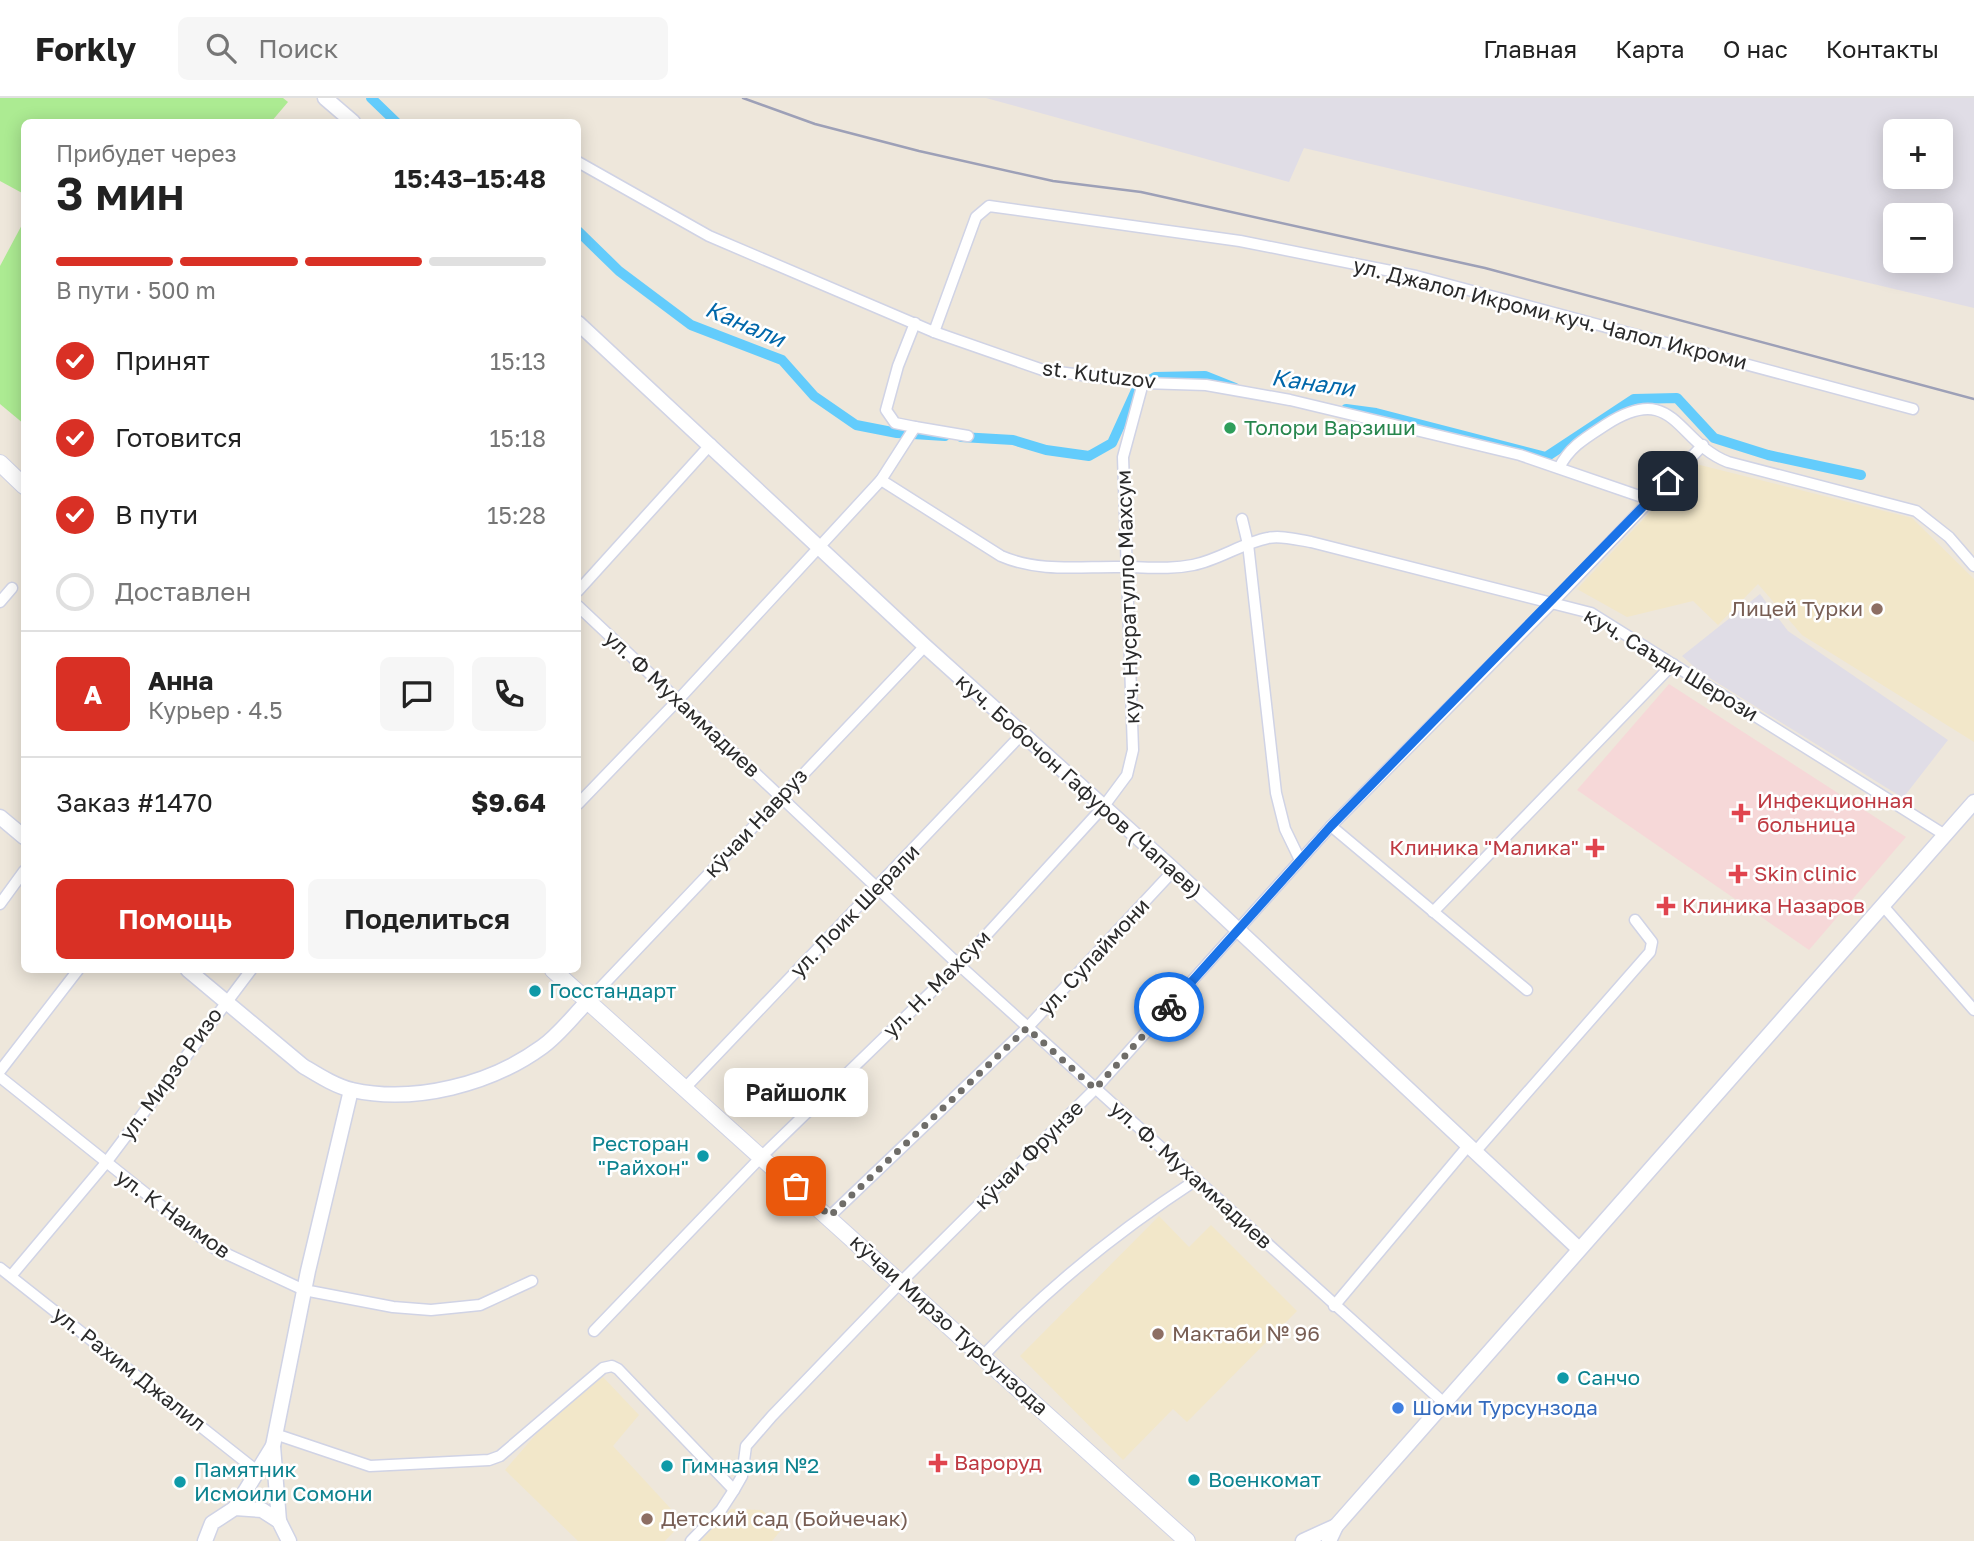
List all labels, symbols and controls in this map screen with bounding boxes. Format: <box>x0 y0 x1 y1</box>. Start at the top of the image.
search box <box>178 17 668 80</box>
text: Forkly <box>35 29 136 68</box>
icon: search <box>202 29 240 67</box>
text: Поиск <box>258 33 338 64</box>
text: Главная <box>1483 34 1577 63</box>
text: Карта <box>1615 34 1685 63</box>
text: О нас <box>1723 34 1788 63</box>
text: Контакты <box>1826 34 1939 63</box>
map controls <box>1883 119 1953 273</box>
button: + <box>1883 119 1953 189</box>
text: Прибудет через <box>56 139 237 167</box>
text: 15:43–15:48 <box>394 163 546 194</box>
text: 3 мин <box>56 165 185 220</box>
button: − <box>1883 203 1953 273</box>
street label: ул. Джалол Икроми куч. Чалол Икроми <box>1351 251 1750 375</box>
text: В пути · 500 m <box>56 276 216 304</box>
water label: Канали <box>702 294 791 353</box>
icon: check <box>56 342 94 380</box>
text: Принят <box>115 345 210 376</box>
text: 15:13 <box>490 347 546 375</box>
street label: st. Kutuzov <box>1041 354 1158 394</box>
water label: Канали <box>1270 362 1358 402</box>
place label: Толори Варзиши <box>1244 414 1416 440</box>
icon: check <box>56 419 94 457</box>
marker: Толори Варзиши <box>1222 420 1238 436</box>
text: Готовится <box>115 422 242 453</box>
text: 15:18 <box>489 424 546 452</box>
pin <box>1638 451 1698 511</box>
icon: home <box>1649 462 1687 500</box>
street label: куч. Нусратулло Махсум <box>1110 470 1144 725</box>
icon: check <box>56 496 94 534</box>
text: В пути <box>115 499 198 530</box>
text: 15:28 <box>487 501 546 529</box>
text: Доставлен <box>115 576 251 607</box>
place label: Лицей Турки <box>1731 595 1863 621</box>
marker: Лицей Турки <box>1869 601 1885 617</box>
street label: куч. Саъди Шерози <box>1580 602 1763 726</box>
street label: ул. Ф Мухаммадиев <box>599 624 766 782</box>
button: chat <box>380 657 454 731</box>
button: phone <box>472 657 546 731</box>
text: Анна <box>148 665 213 696</box>
street label: куч. Бобочон Гафуров (Чапаев) <box>951 668 1208 903</box>
text: А <box>84 679 102 710</box>
text: Курьер · 4.5 <box>148 696 283 724</box>
street label: кӯчаи Навруз <box>698 762 813 882</box>
text: Заказ #1470 <box>56 787 213 818</box>
text: $9.64 <box>471 787 546 818</box>
place label: Инфекционная больница <box>1757 787 1913 837</box>
marker: Инфекционная больница <box>1731 803 1751 823</box>
place label: Клиника "Малика" <box>1389 834 1579 860</box>
street label: ул. Лоик Шерали <box>784 838 925 982</box>
marker: Клиника "Малика" <box>1585 838 1605 858</box>
place label: Skin clinic <box>1754 860 1857 886</box>
marker: Skin clinic <box>1728 864 1748 884</box>
button: Помощь <box>56 879 294 959</box>
button: Поделиться <box>308 879 546 959</box>
street label: ул. Сулаймони <box>1032 892 1154 1020</box>
place label: Клиника Назаров <box>1682 892 1865 918</box>
marker: Клиника Назаров <box>1656 896 1676 916</box>
street label: ул. Н. Махсум <box>877 924 996 1043</box>
courier <box>1134 972 1204 1042</box>
place label: Госстандарт <box>549 977 676 1003</box>
marker: Госстандарт <box>527 983 543 999</box>
icon: bike <box>1150 988 1188 1026</box>
street label: ул. Мирзо Ризо <box>113 1002 227 1145</box>
callout: Райшолк <box>724 1067 868 1116</box>
text: Райшолк <box>745 1078 847 1106</box>
street label: кӯчаи Фрунзе <box>968 1094 1088 1214</box>
street label: ул. Ф. Мухаммадиев <box>1105 1095 1278 1254</box>
place label: Ресторан "Райхон" <box>592 1130 689 1180</box>
marker: Ресторан "Райхон" <box>695 1148 711 1164</box>
pin <box>766 1156 826 1216</box>
street label: ул. К Наимов <box>111 1163 236 1263</box>
icon: bag <box>777 1167 815 1205</box>
street label: кӯчаи Мирзо Турсунзода <box>845 1228 1054 1420</box>
street label: ул. Рахим Джалил <box>48 1300 211 1436</box>
place label: Мактаби № 96 <box>1172 1320 1320 1346</box>
marker: Мактаби № 96 <box>1150 1326 1166 1342</box>
place label: Санчо <box>1577 1364 1640 1390</box>
marker: Санчо <box>1555 1370 1571 1386</box>
place label: Шоми Турсунзода <box>1412 1394 1598 1420</box>
marker: Шоми Турсунзода <box>1390 1400 1406 1416</box>
place label: Вароруд <box>954 1449 1042 1475</box>
place label: Гимназия №2 <box>681 1452 819 1478</box>
marker: Вароруд <box>928 1453 948 1473</box>
place label: Памятник Исмоили Сомони <box>194 1456 373 1506</box>
marker: Гимназия №2 <box>659 1458 675 1474</box>
place label: Военкомат <box>1208 1466 1321 1492</box>
marker: Военкомат <box>1186 1472 1202 1488</box>
marker: Памятник Исмоили Сомони <box>172 1474 188 1490</box>
place label: Детский сад (Бойчечак) <box>661 1505 909 1531</box>
marker: Детский сад (Бойчечак) <box>639 1511 655 1527</box>

